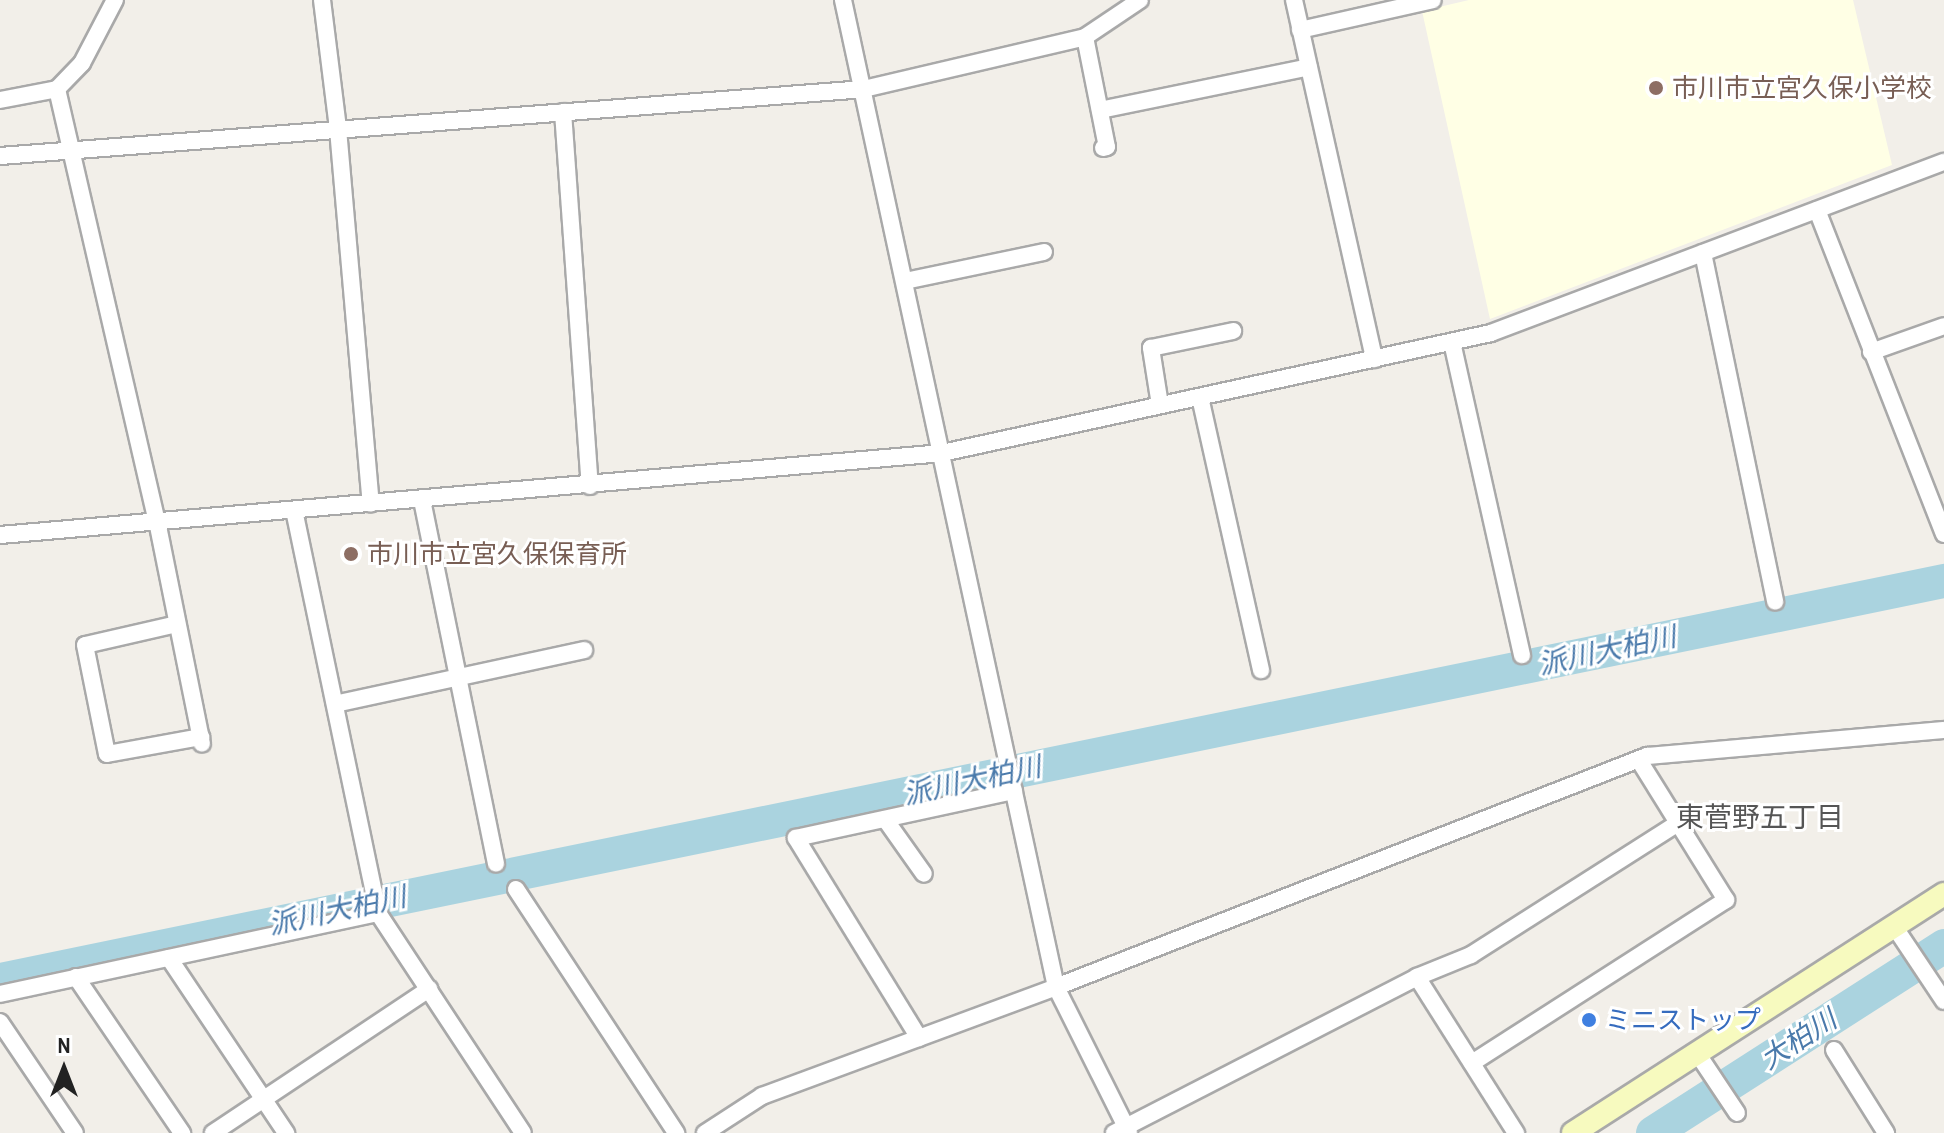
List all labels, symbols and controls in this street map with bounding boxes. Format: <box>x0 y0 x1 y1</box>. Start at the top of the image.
place label: 市川市立宮久保小学校 <box>1672 72 1932 104</box>
marker: 市川市立宮久保小学校 <box>1647 79 1665 97</box>
place label: 市川市立宮久保保育所 <box>367 538 627 570</box>
marker: 市川市立宮久保保育所 <box>342 545 360 563</box>
water label: 派川大柏川 <box>1535 619 1679 681</box>
water label: 派川大柏川 <box>900 749 1044 811</box>
district label: 東菅野五丁目 <box>1676 800 1844 834</box>
water label: 派川大柏川 <box>265 879 409 941</box>
water label: 大柏川 <box>1754 1002 1842 1076</box>
place label: ミニストップ <box>1605 1004 1761 1036</box>
marker: ミニストップ <box>1580 1011 1598 1029</box>
north arrow <box>24 1029 104 1109</box>
text: N <box>57 1030 71 1060</box>

